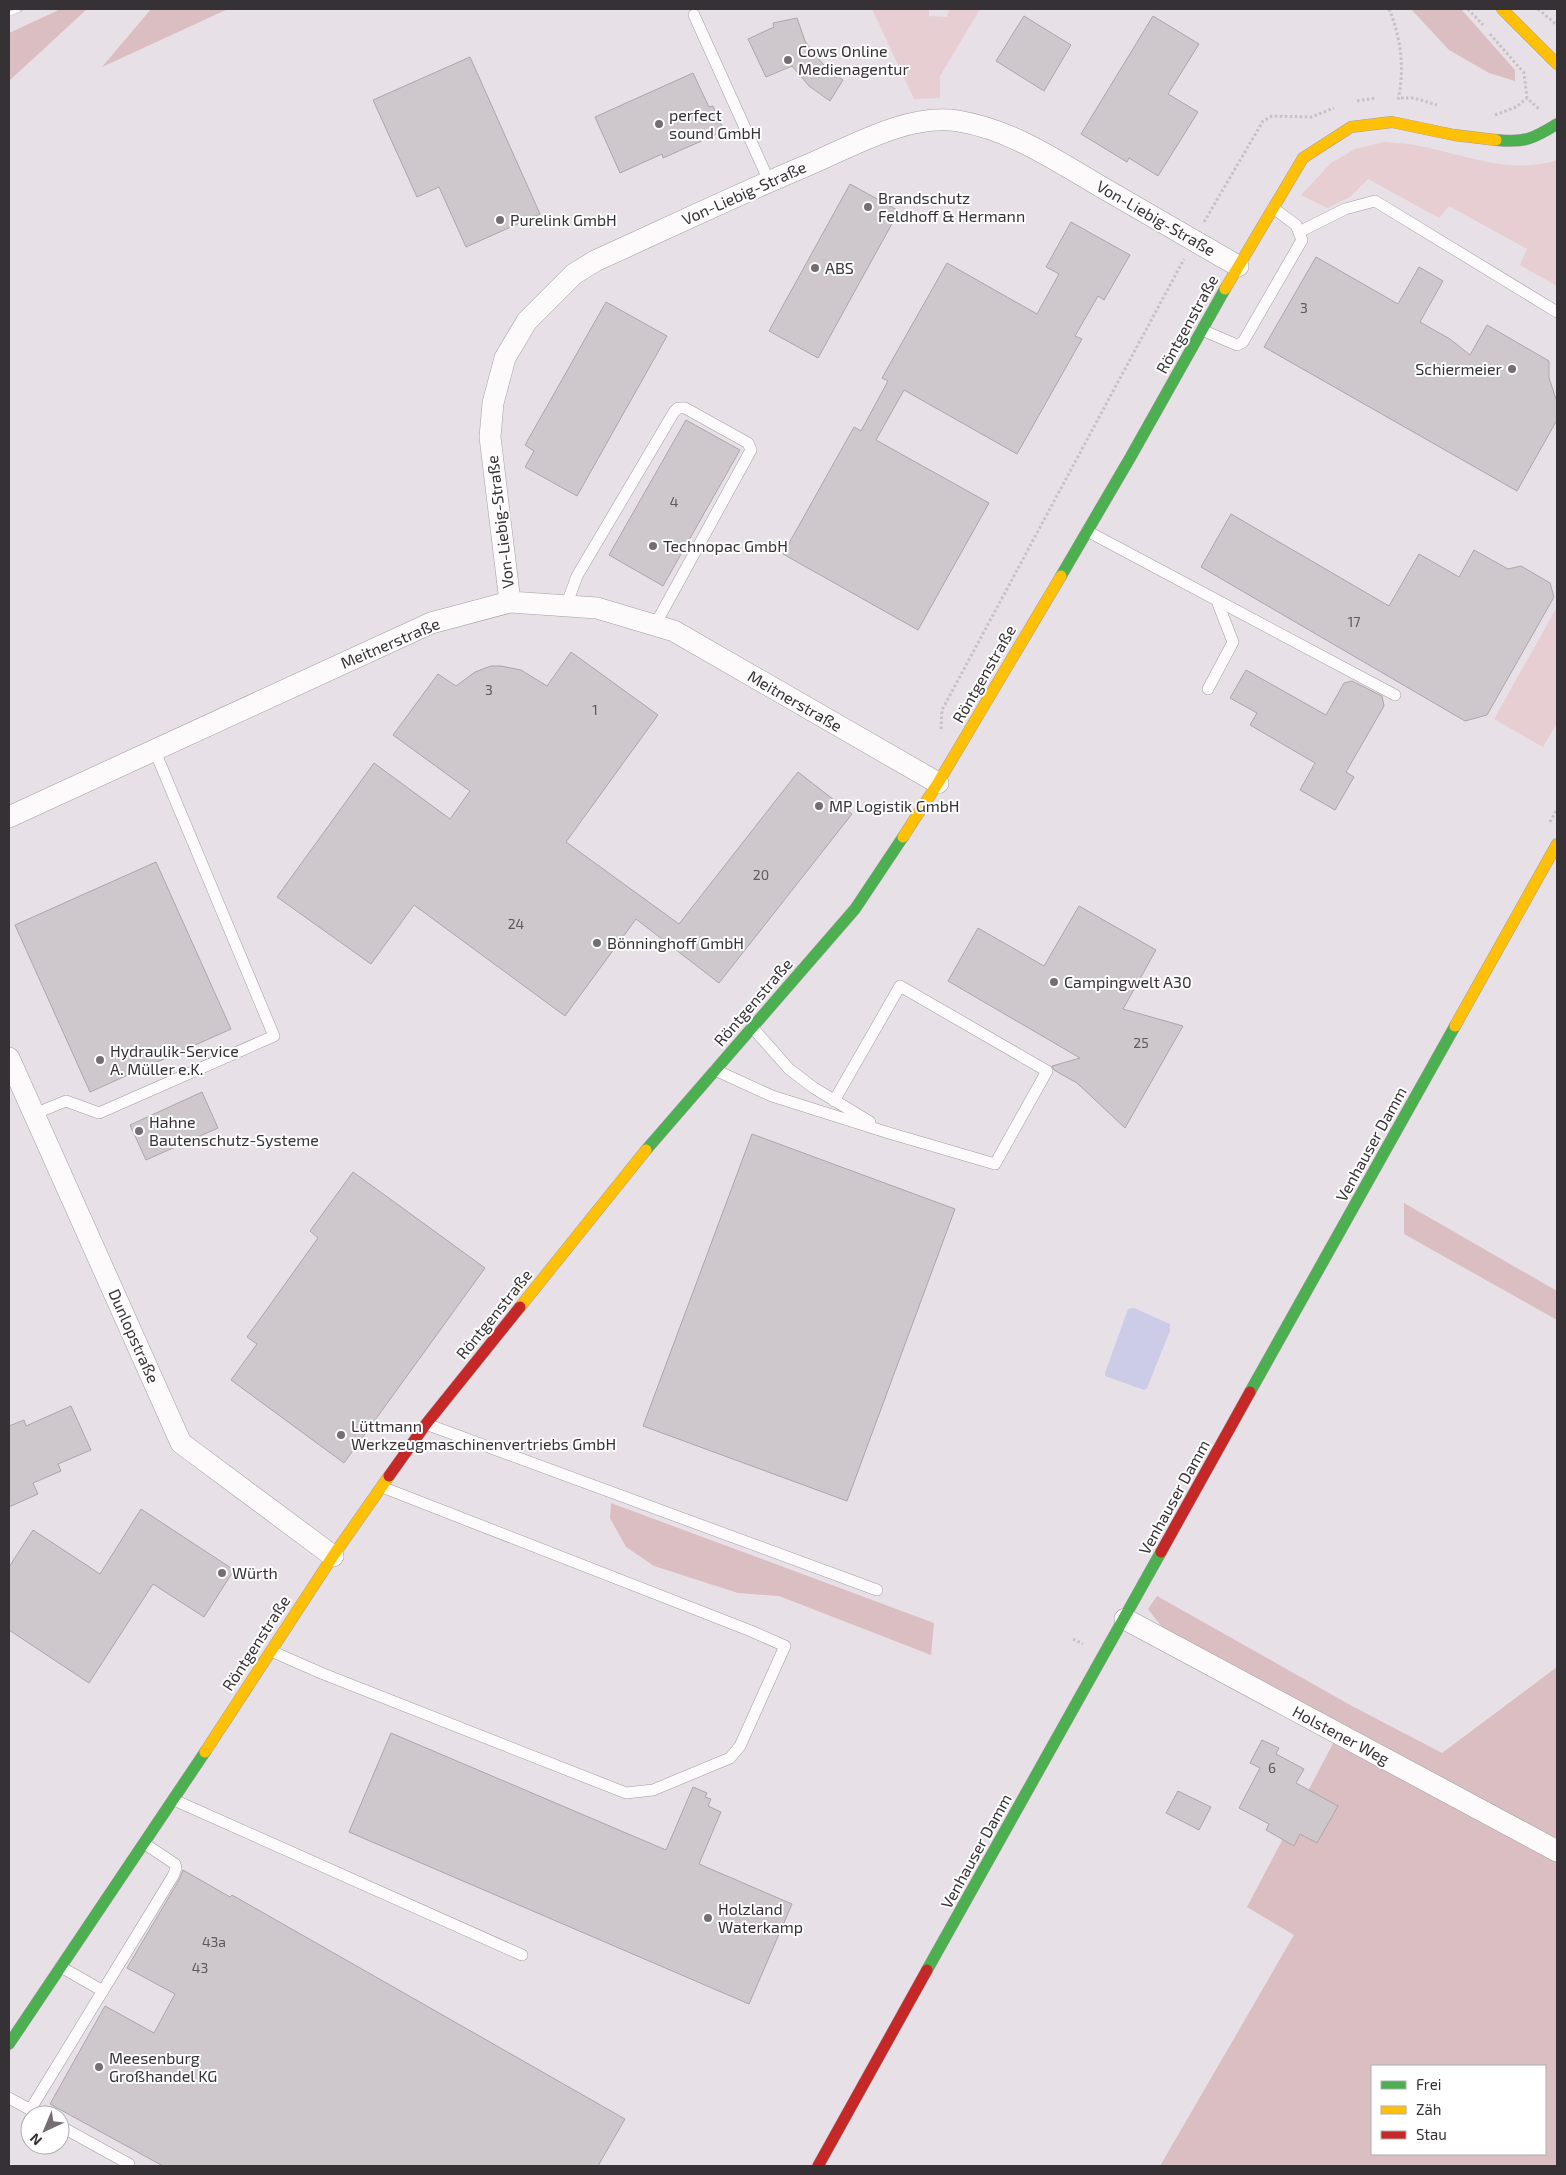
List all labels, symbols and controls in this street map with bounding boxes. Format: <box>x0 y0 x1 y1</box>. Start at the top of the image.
place label: Cows Online Medienagentur <box>798 41 909 78</box>
marker: Cows Online Medienagentur <box>782 54 794 66</box>
place label: perfect sound GmbH <box>669 105 761 142</box>
marker: perfect sound GmbH <box>653 118 665 130</box>
street label: Von-Liebig-Straße <box>679 157 809 228</box>
street label: Von-Liebig-Straße <box>1093 176 1219 259</box>
place label: Brandschutz Feldhoff & Hermann <box>878 188 1025 225</box>
marker: Brandschutz Feldhoff & Hermann <box>862 201 874 213</box>
place label: Purelink GmbH <box>510 210 617 229</box>
marker: Purelink GmbH <box>494 214 506 226</box>
place label: ABS <box>825 258 854 277</box>
marker: ABS <box>809 262 821 274</box>
street label: Röntgenstraße <box>1152 271 1222 376</box>
house number: 3 <box>1300 299 1308 316</box>
place label: Schiermeier <box>1415 359 1503 378</box>
marker: Schiermeier <box>1506 363 1518 375</box>
street label: Von-Liebig-Straße <box>482 454 517 590</box>
house number: 4 <box>670 493 678 510</box>
place label: Technopac GmbH <box>663 536 788 555</box>
marker: Technopac GmbH <box>647 540 659 552</box>
street label: Meitnerstraße <box>337 613 442 672</box>
house number: 17 <box>1348 613 1360 630</box>
street label: Röntgenstraße <box>948 621 1019 726</box>
street label: Meitnerstraße <box>745 666 846 735</box>
house number: 3 <box>485 681 493 698</box>
house number: 1 <box>592 701 598 718</box>
place label: MP Logistik GmbH <box>829 796 960 815</box>
marker: MP Logistik GmbH <box>813 800 825 812</box>
house number: 20 <box>753 866 769 883</box>
house number: 24 <box>508 915 524 932</box>
place label: Bönninghoff GmbH <box>607 933 744 952</box>
marker: Bönninghoff GmbH <box>591 937 603 949</box>
street label: Röntgenstraße <box>709 954 796 1049</box>
place label: Campingwelt A30 <box>1064 972 1192 991</box>
marker: Campingwelt A30 <box>1048 976 1060 988</box>
house number: 25 <box>1133 1034 1149 1051</box>
place label: Hydraulik-Service A. Müller e.K. <box>110 1041 239 1078</box>
marker: Hydraulik-Service A. Müller e.K. <box>94 1054 106 1066</box>
street label: Venhauser Damm <box>1331 1083 1410 1204</box>
place label: Hahne Bautenschutz-Systeme <box>149 1112 319 1149</box>
marker: Hahne Bautenschutz-Systeme <box>133 1125 145 1137</box>
street label: Röntgenstraße <box>452 1265 536 1362</box>
street label: Dunlopstraße <box>105 1286 164 1386</box>
place label: Lüttmann Werkzeugmaschinenvertriebs GmbH <box>351 1416 616 1453</box>
marker: Lüttmann Werkzeugmaschinenvertriebs GmbH <box>335 1429 347 1441</box>
street label: Venhauser Damm <box>1134 1436 1213 1557</box>
place label: Würth <box>232 1563 278 1582</box>
marker: Würth <box>216 1567 228 1579</box>
street label: Röntgenstraße <box>218 1591 293 1694</box>
street label: Holstener Weg <box>1290 1701 1393 1768</box>
house number: 6 <box>1268 1759 1276 1776</box>
street label: Venhauser Damm <box>936 1790 1015 1911</box>
place label: Holzland Waterkamp <box>718 1899 803 1936</box>
marker: Holzland Waterkamp <box>702 1912 714 1924</box>
house number: 43a <box>202 1933 226 1950</box>
house number: 43 <box>192 1959 208 1976</box>
place label: Meesenburg Großhandel KG <box>109 2048 217 2085</box>
marker: Meesenburg Großhandel KG <box>93 2061 105 2073</box>
legend <box>1371 2065 1546 2155</box>
text: Frei <box>1416 2075 1441 2093</box>
text: Zäh <box>1416 2100 1441 2118</box>
north arrow <box>20 2105 70 2155</box>
text: Stau <box>1416 2125 1447 2143</box>
text: N <box>26 2130 45 2149</box>

